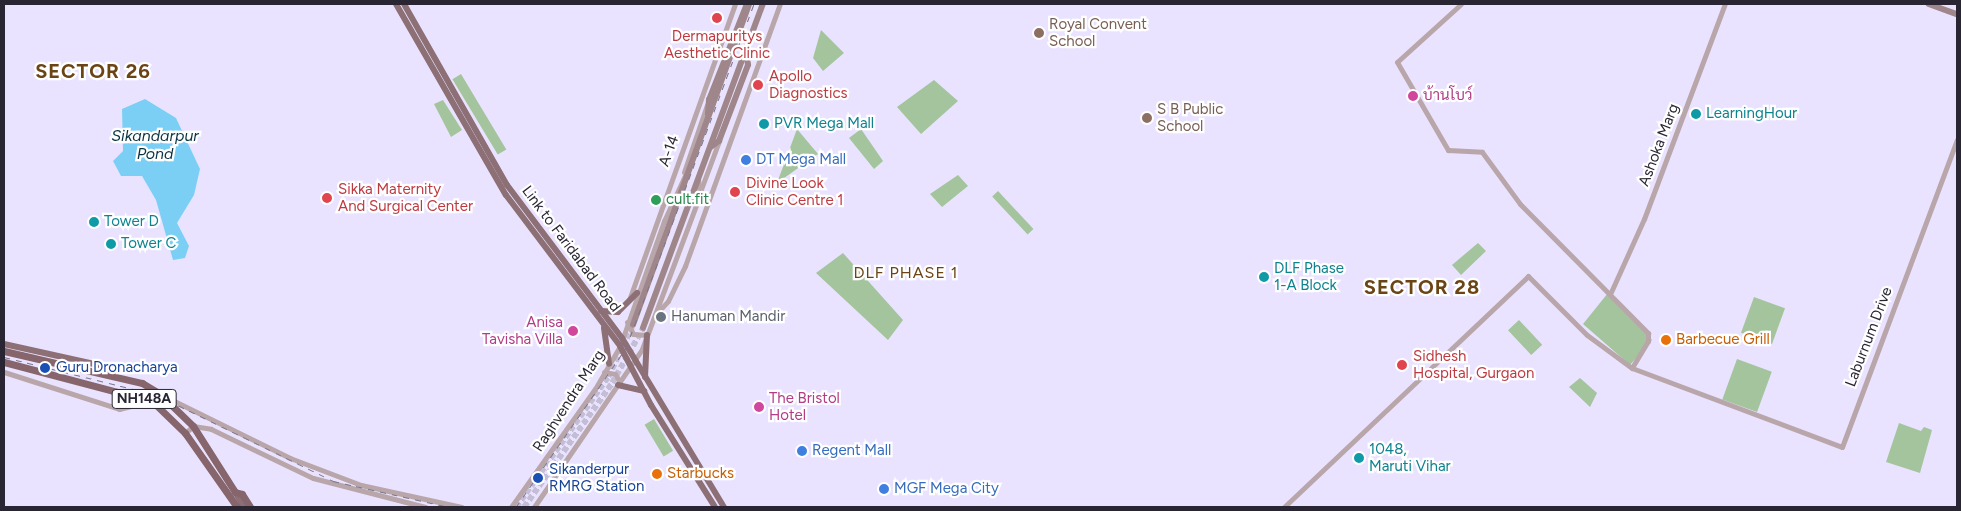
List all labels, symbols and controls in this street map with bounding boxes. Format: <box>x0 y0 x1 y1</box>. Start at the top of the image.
marker: Dermapuritys Aesthetic Clinic <box>710 11 724 25</box>
place label: Royal Convent School <box>1049 15 1147 50</box>
place label: Dermapuritys Aesthetic Clinic <box>664 27 770 62</box>
marker: Royal Convent School <box>1033 27 1045 39</box>
district label: SECTOR 26 <box>34 59 152 83</box>
place label: Apollo Diagnostics <box>769 67 848 102</box>
marker: Apollo Diagnostics <box>751 78 765 92</box>
place label: บ้านโบว์ <box>1423 87 1473 105</box>
marker: บ้านโบว์ <box>1407 90 1419 102</box>
place label: S B Public School <box>1157 100 1223 135</box>
street label: Ashoka Marg <box>1635 101 1683 189</box>
place label: LearningHour <box>1706 105 1797 123</box>
marker: LearningHour <box>1690 108 1702 120</box>
marker: S B Public School <box>1141 112 1153 124</box>
place label: PVR Mega Mall <box>774 115 874 133</box>
marker: PVR Mega Mall <box>758 118 770 130</box>
water label: Sikandarpur Pond <box>111 126 199 164</box>
street label: A-14 <box>655 133 683 169</box>
place label: DT Mega Mall <box>756 151 846 169</box>
marker: DT Mega Mall <box>740 154 752 166</box>
place label: Divine Look Clinic Centre 1 <box>746 174 843 209</box>
place label: Sikka Maternity And Surgical Center <box>338 180 473 215</box>
street label: Link to Faridabad Road <box>518 183 624 315</box>
marker: Divine Look Clinic Centre 1 <box>728 185 742 199</box>
marker: Sikka Maternity And Surgical Center <box>320 191 334 205</box>
place label: cult.fit <box>666 191 709 209</box>
marker: cult.fit <box>650 194 662 206</box>
place label: Tower D <box>104 213 159 231</box>
marker: Tower D <box>88 216 100 228</box>
place label: Tower C <box>121 235 176 253</box>
marker: Tower C <box>105 238 117 250</box>
place label: DLF Phase 1-A Block <box>1274 259 1344 294</box>
district label: DLF PHASE 1 <box>852 263 960 283</box>
marker: DLF Phase 1-A Block <box>1258 271 1270 283</box>
district label: SECTOR 28 <box>1363 275 1481 299</box>
street label: Laburnum Drive <box>1842 284 1896 390</box>
place label: Hanuman Mandir <box>671 308 785 326</box>
marker: Hanuman Mandir <box>655 311 667 323</box>
place label: Anisa Tavisha Villa <box>482 313 563 348</box>
marker: Anisa Tavisha Villa <box>567 325 579 337</box>
place label: Barbecue Grill <box>1676 331 1770 349</box>
marker: Barbecue Grill <box>1660 334 1672 346</box>
street label: Raghvendra Marg <box>529 347 609 455</box>
place label: Sidhesh Hospital, Gurgaon <box>1413 347 1534 382</box>
marker: Sidhesh Hospital, Gurgaon <box>1395 358 1409 372</box>
place label: Guru Dronacharya <box>56 359 178 377</box>
marker: Guru Dronacharya <box>38 361 52 375</box>
road number: NH148A <box>112 388 176 410</box>
place label: The Bristol Hotel <box>769 389 840 424</box>
marker: The Bristol Hotel <box>753 401 765 413</box>
place label: 1048, Maruti Vihar <box>1369 440 1451 475</box>
place label: Regent Mall <box>812 442 891 460</box>
marker: Regent Mall <box>796 445 808 457</box>
marker: 1048, Maruti Vihar <box>1353 452 1365 464</box>
place label: Sikanderpur RMRG Station <box>549 460 644 495</box>
place label: Starbucks <box>667 465 734 483</box>
marker: Starbucks <box>651 468 663 480</box>
marker: Sikanderpur RMRG Station <box>531 471 545 485</box>
place label: MGF Mega City <box>894 480 999 498</box>
marker: MGF Mega City <box>878 483 890 495</box>

